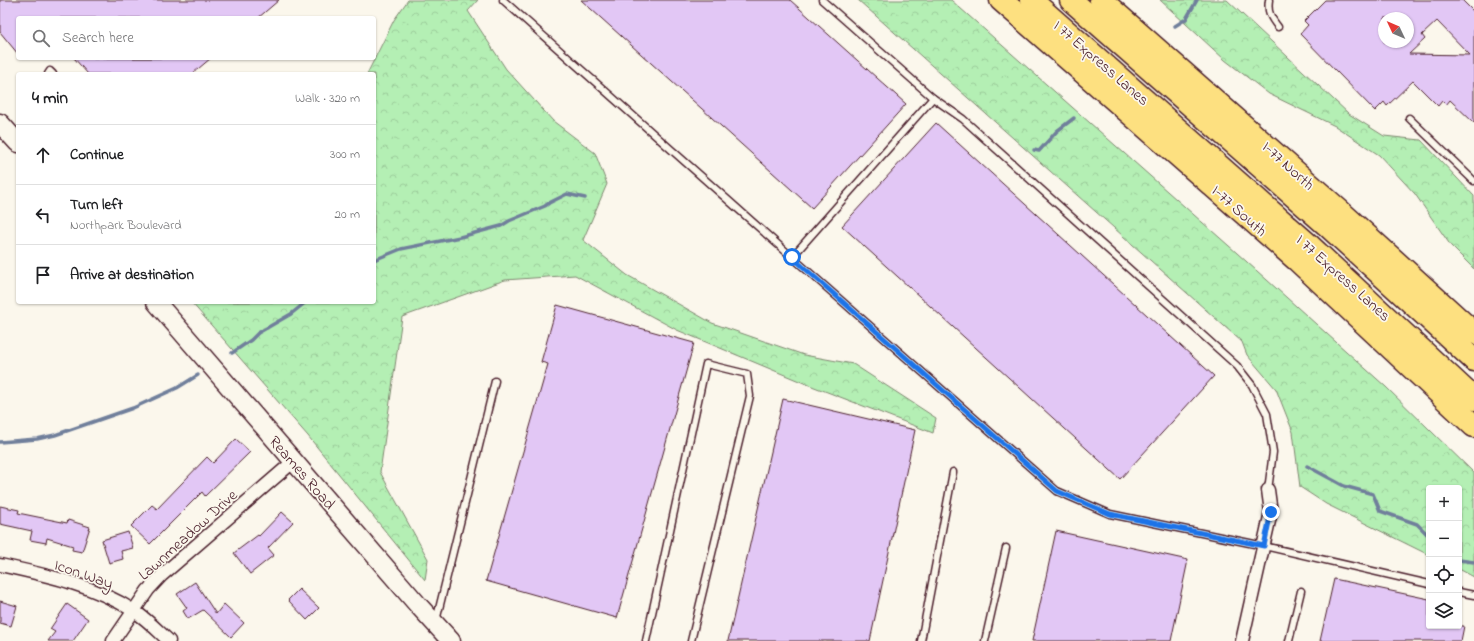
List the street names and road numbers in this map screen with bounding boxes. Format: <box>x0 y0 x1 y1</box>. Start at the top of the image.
street label: I 77 Express Lanes <box>1047 15 1154 112</box>
street label: I-77 North <box>1256 136 1319 197</box>
street label: I-77 South <box>1206 180 1272 243</box>
street label: I 77 Express Lanes <box>1290 229 1396 328</box>
street label: Reames Road <box>263 431 340 516</box>
street label: Lawnmeadow Drive <box>133 484 244 587</box>
street label: Icon Way <box>51 554 116 596</box>

